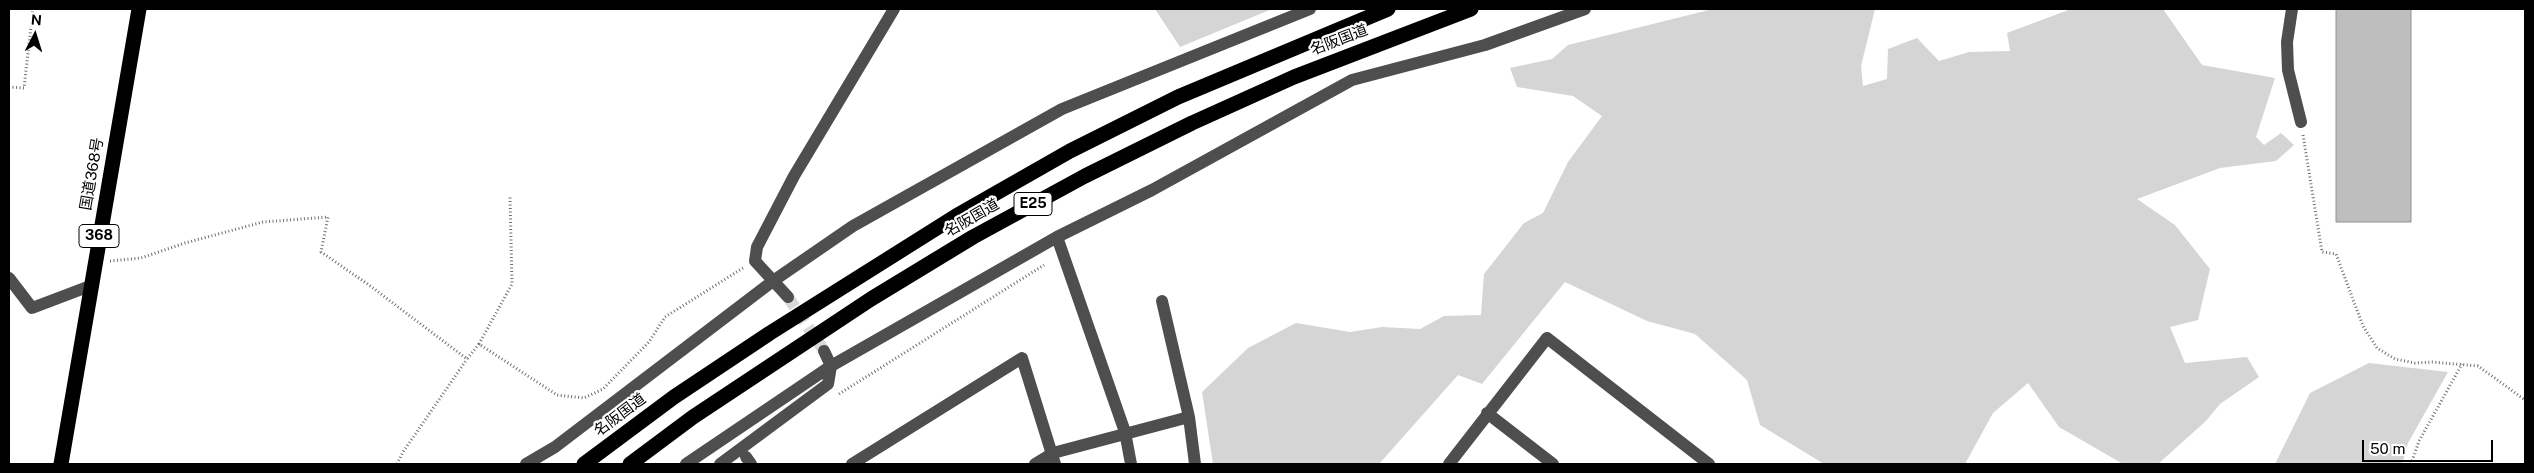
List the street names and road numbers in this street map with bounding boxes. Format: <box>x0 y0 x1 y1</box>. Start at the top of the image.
street label: 名阪国道 <box>1308 21 1370 59</box>
street label: 国道368号 <box>77 136 107 212</box>
road number: E25 <box>1014 192 1052 215</box>
street label: 名阪国道 <box>942 195 1002 241</box>
road number: 368 <box>79 225 119 248</box>
street label: 名阪国道 <box>591 390 649 440</box>

